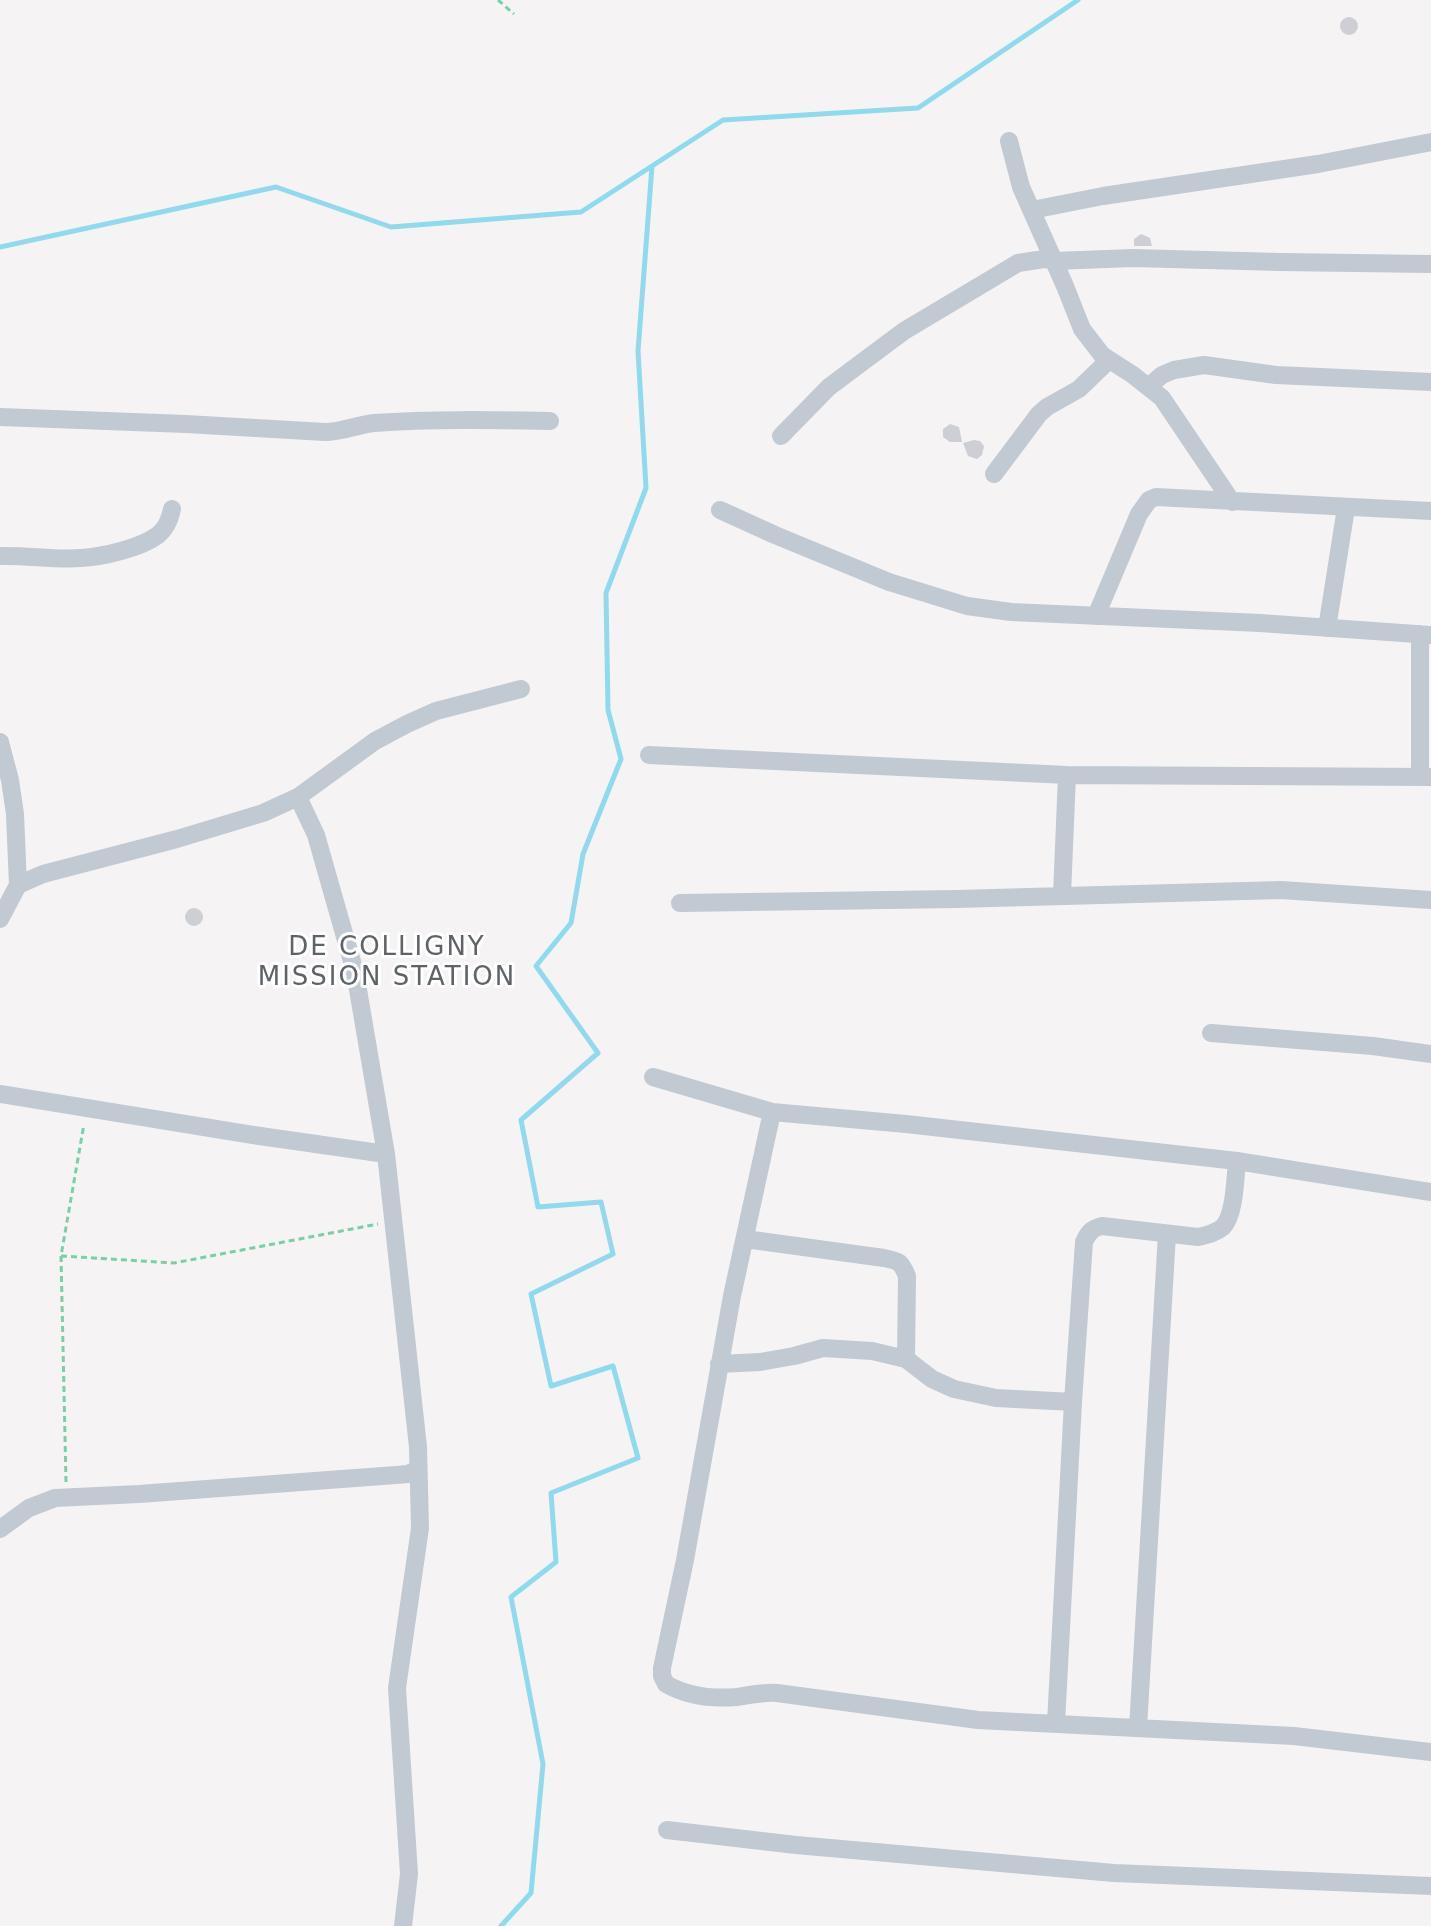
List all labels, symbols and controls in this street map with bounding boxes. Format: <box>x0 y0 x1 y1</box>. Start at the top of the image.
district label: DE COLLIGNY MISSION STATION <box>258 932 516 994</box>

